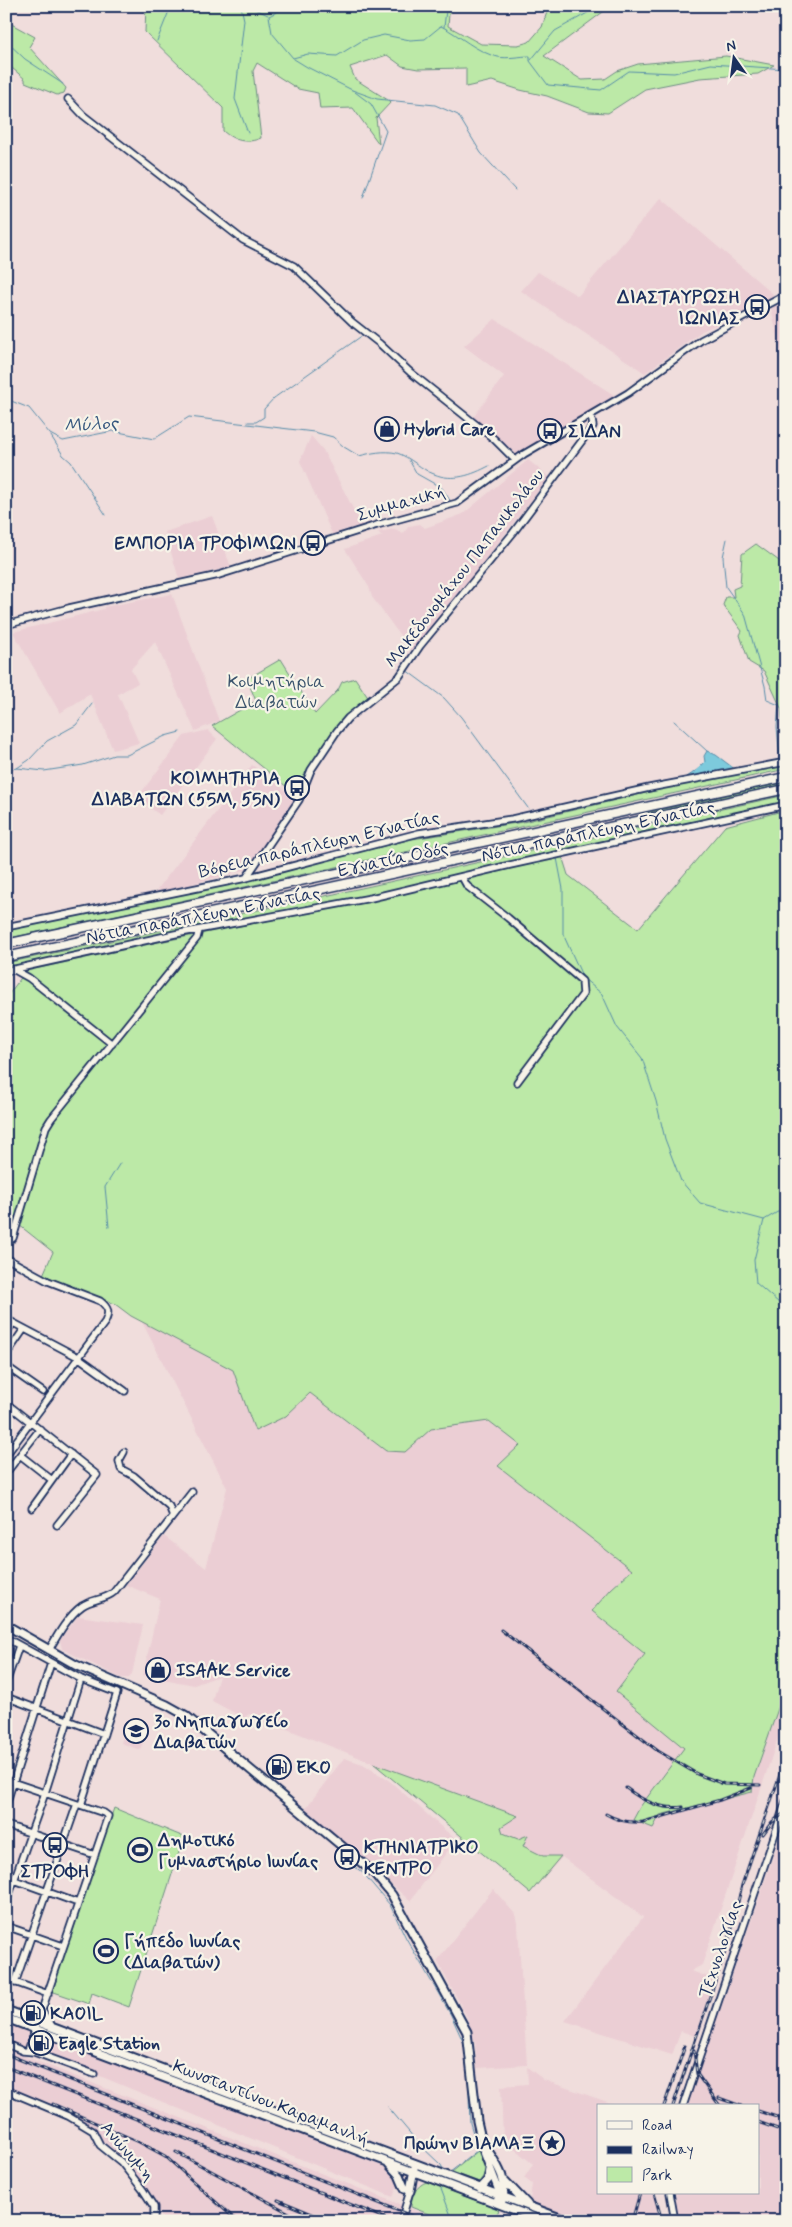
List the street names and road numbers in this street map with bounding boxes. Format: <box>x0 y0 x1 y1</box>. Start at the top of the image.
street label: Μακεδονομάχου Παπανικολάου <box>380 464 550 673</box>
street label: Συμμαχική <box>354 480 448 528</box>
street label: Νότια παράπλευρη Εγνατίας <box>479 795 717 868</box>
street label: Βόρεια παράπλευρη Εγνατίας <box>196 806 442 884</box>
street label: Εγνατία Οδός <box>336 837 451 883</box>
street label: Νότια παράπλευρη Εγνατίας <box>84 881 323 950</box>
street label: Τεχνολογίας <box>693 1897 749 2001</box>
street label: Κωνσταντίνου Καραμανλή <box>169 2054 372 2151</box>
street label: Ανώνυμη <box>94 2117 160 2187</box>

